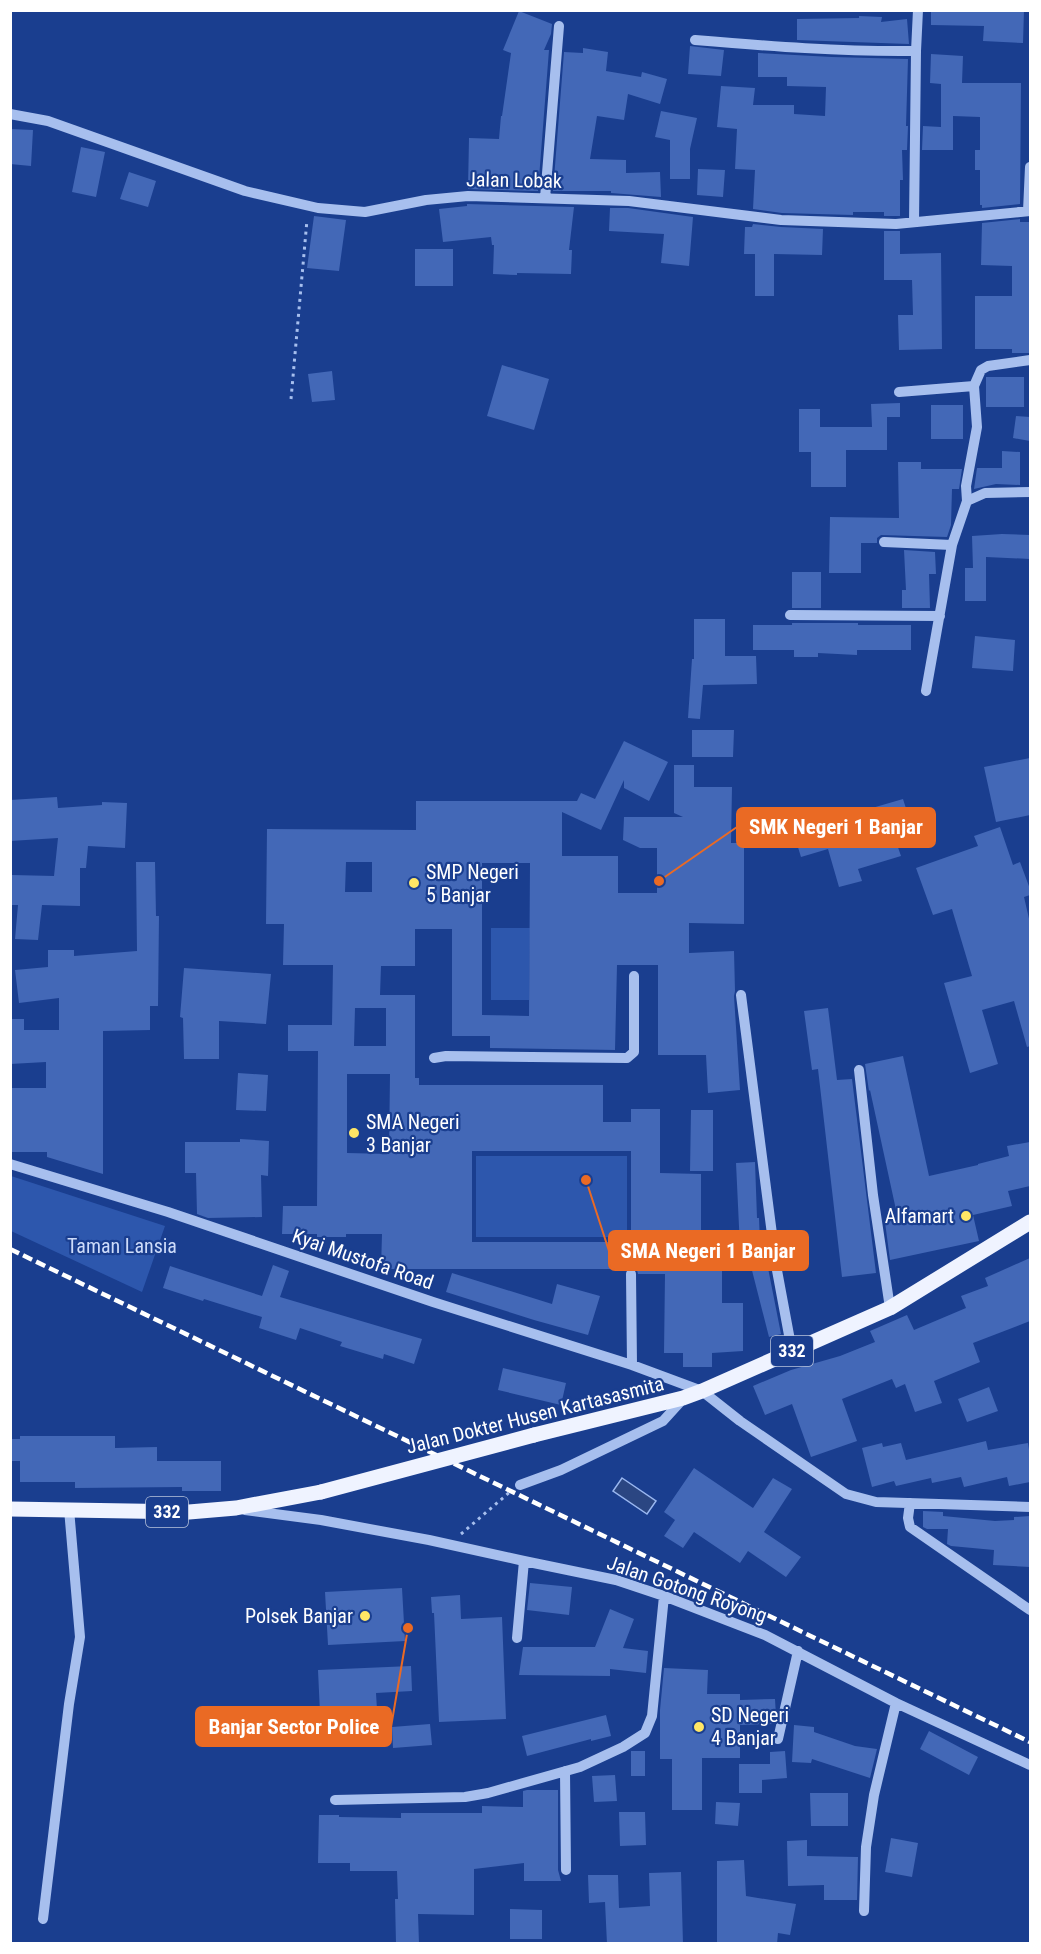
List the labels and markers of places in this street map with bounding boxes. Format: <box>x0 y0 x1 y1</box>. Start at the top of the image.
callout: SMK Negeri 1 Banjar <box>737 808 935 847</box>
place label: SMP Negeri 5 Banjar <box>426 860 519 907</box>
marker: SMP Negeri 5 Banjar <box>407 876 421 890</box>
place label: SMA Negeri 3 Banjar <box>366 1110 459 1157</box>
marker: SMA Negeri 3 Banjar <box>347 1126 361 1140</box>
place label: Alfamart <box>885 1204 954 1228</box>
marker: Alfamart <box>959 1209 973 1223</box>
callout: SMA Negeri 1 Banjar <box>609 1231 808 1270</box>
place label: Polsek Banjar <box>245 1604 353 1628</box>
marker: Polsek Banjar <box>358 1609 372 1623</box>
place label: SD Negeri 4 Banjar <box>711 1703 789 1750</box>
callout: Banjar Sector Police <box>196 1707 391 1746</box>
marker: SD Negeri 4 Banjar <box>692 1720 706 1734</box>

